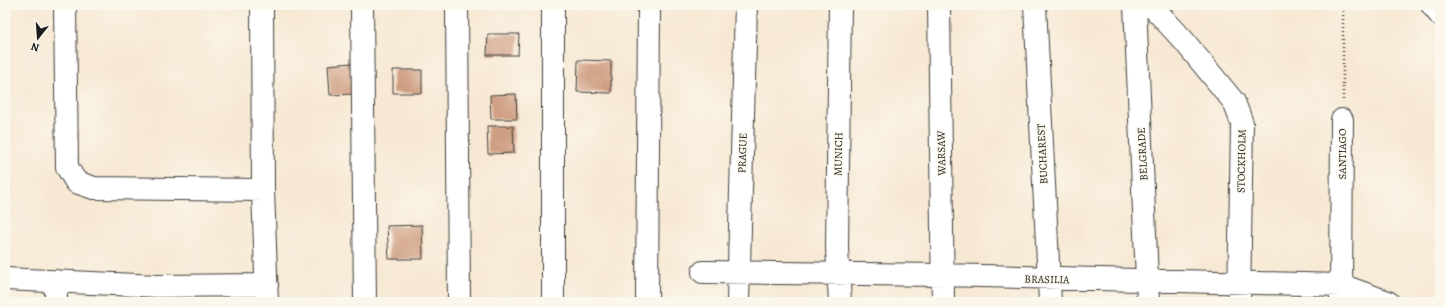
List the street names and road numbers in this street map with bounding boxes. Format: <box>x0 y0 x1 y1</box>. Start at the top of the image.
street label: BUCHAREST <box>1033 123 1052 185</box>
street label: BELGRADE <box>1134 127 1151 181</box>
street label: SANTIAGO <box>1335 128 1350 180</box>
street label: STOCKHOLM <box>1233 129 1250 193</box>
street label: WARSAW <box>934 130 949 177</box>
street label: MUNICH <box>831 132 846 176</box>
street label: PRAGUE <box>734 133 751 173</box>
street label: BRASILIA <box>1024 272 1070 287</box>

